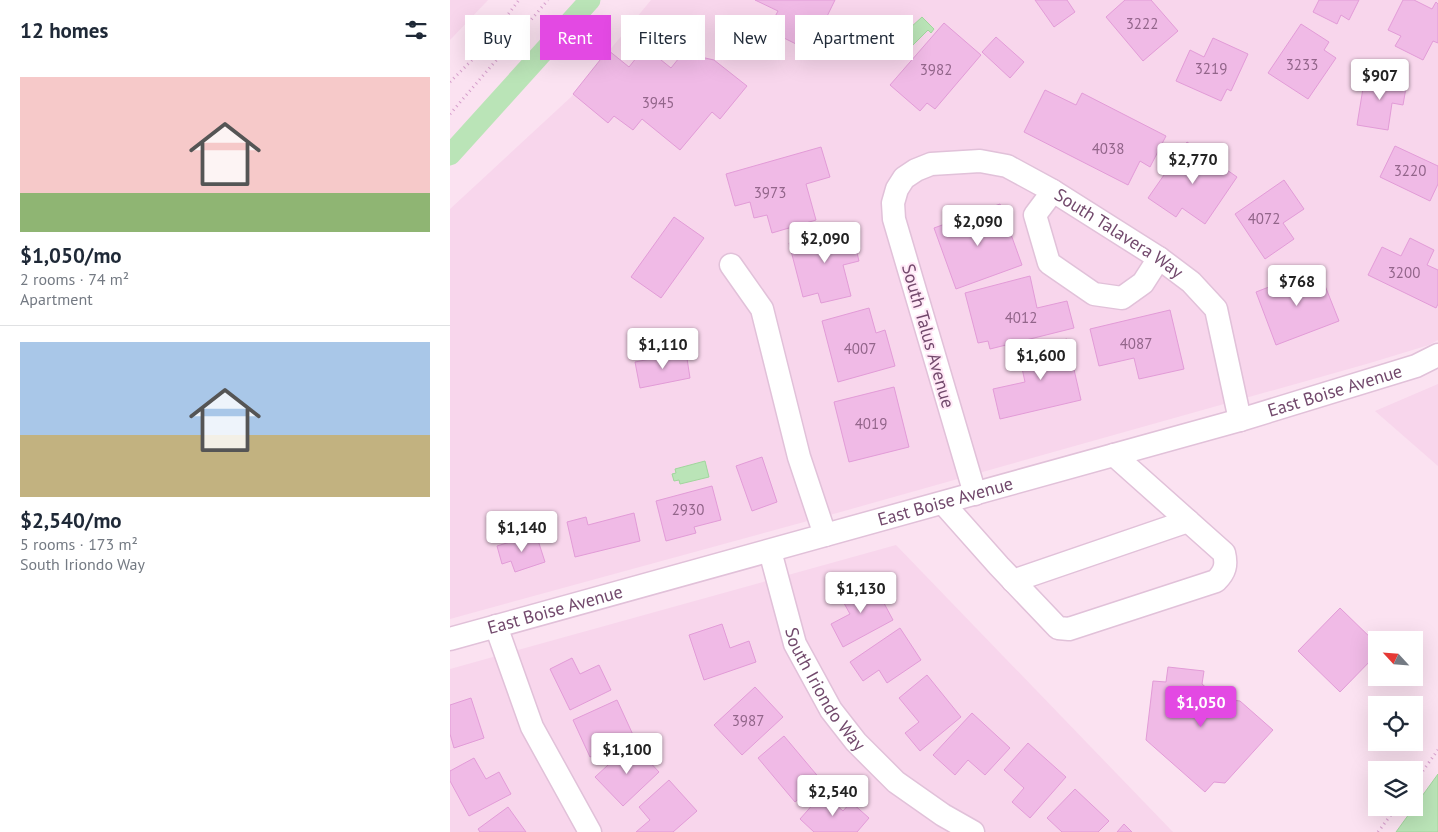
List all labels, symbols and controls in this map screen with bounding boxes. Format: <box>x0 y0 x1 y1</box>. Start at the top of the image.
house number: 3222 <box>1126 14 1158 33</box>
chip: Buy <box>465 15 530 60</box>
chip: Rent <box>540 15 611 60</box>
chip: Filters <box>621 15 705 60</box>
chip: New <box>715 15 785 60</box>
chip: Apartment <box>795 15 913 60</box>
icon: filters <box>402 16 430 44</box>
text: 12 homes <box>20 17 108 44</box>
house number: 3233 <box>1286 55 1318 74</box>
pin: $907 <box>1350 58 1410 101</box>
house number: 3219 <box>1195 59 1227 78</box>
house number: 3982 <box>920 60 952 79</box>
text: $907 <box>1362 65 1398 85</box>
house number: 3945 <box>642 93 674 112</box>
icon: home <box>180 109 270 199</box>
house number: 4038 <box>1092 139 1124 158</box>
pin: $2,770 <box>1152 142 1234 185</box>
text: $2,770 <box>1168 149 1218 169</box>
house number: 3220 <box>1394 161 1426 180</box>
house number: 3973 <box>754 183 786 202</box>
street label: South Talavera Way <box>1050 183 1189 284</box>
pin: $2,090 <box>937 204 1019 247</box>
house number: 4072 <box>1248 209 1280 228</box>
text: $2,090 <box>953 211 1003 231</box>
pin: $2,090 <box>784 222 866 264</box>
text: $2,090 <box>800 228 850 248</box>
text: $1,050/mo <box>20 242 122 269</box>
street label: South Talus Avenue <box>897 261 960 411</box>
house number: 3200 <box>1388 263 1420 282</box>
pin: $768 <box>1267 264 1327 307</box>
text: 2 rooms · 74 m² <box>20 269 129 289</box>
text: $768 <box>1279 271 1315 291</box>
text: Apartment <box>20 289 93 309</box>
house number: 4012 <box>1005 308 1037 327</box>
pin: $1,110 <box>622 328 704 370</box>
text: $1,110 <box>638 334 688 354</box>
house number: 4087 <box>1120 334 1152 353</box>
pin: $1,600 <box>1000 338 1082 381</box>
house number: 4007 <box>844 339 876 358</box>
text: $1,600 <box>1016 345 1066 365</box>
street label: East Boise Avenue <box>1265 359 1405 422</box>
icon: home <box>180 375 270 465</box>
house number: 4019 <box>855 414 887 433</box>
street label: East Boise Avenue <box>875 472 1015 531</box>
house number: 2930 <box>672 500 704 519</box>
text: $2,540/mo <box>20 507 122 534</box>
pin: $1,140 <box>481 510 563 553</box>
text: $1,140 <box>497 517 547 537</box>
text: 5 rooms · 173 m² <box>20 534 138 554</box>
text: South Iriondo Way <box>20 554 145 574</box>
pin: $1,130 <box>820 572 902 614</box>
text: $1,130 <box>836 578 886 598</box>
street label: East Boise Avenue <box>485 580 625 639</box>
street label: South Iriondo Way <box>780 625 871 756</box>
north arrow <box>1368 631 1422 686</box>
map controls <box>1368 631 1423 816</box>
pin: $1,050 <box>1160 686 1242 728</box>
text: $1,050 <box>1176 692 1226 712</box>
button: locate <box>1368 696 1423 751</box>
house number: 3987 <box>732 711 764 730</box>
pin: $1,100 <box>586 732 668 775</box>
text: $1,100 <box>602 739 652 759</box>
button: layers <box>1368 761 1423 816</box>
pin: $2,540 <box>792 774 874 817</box>
text: $2,540 <box>808 781 858 801</box>

